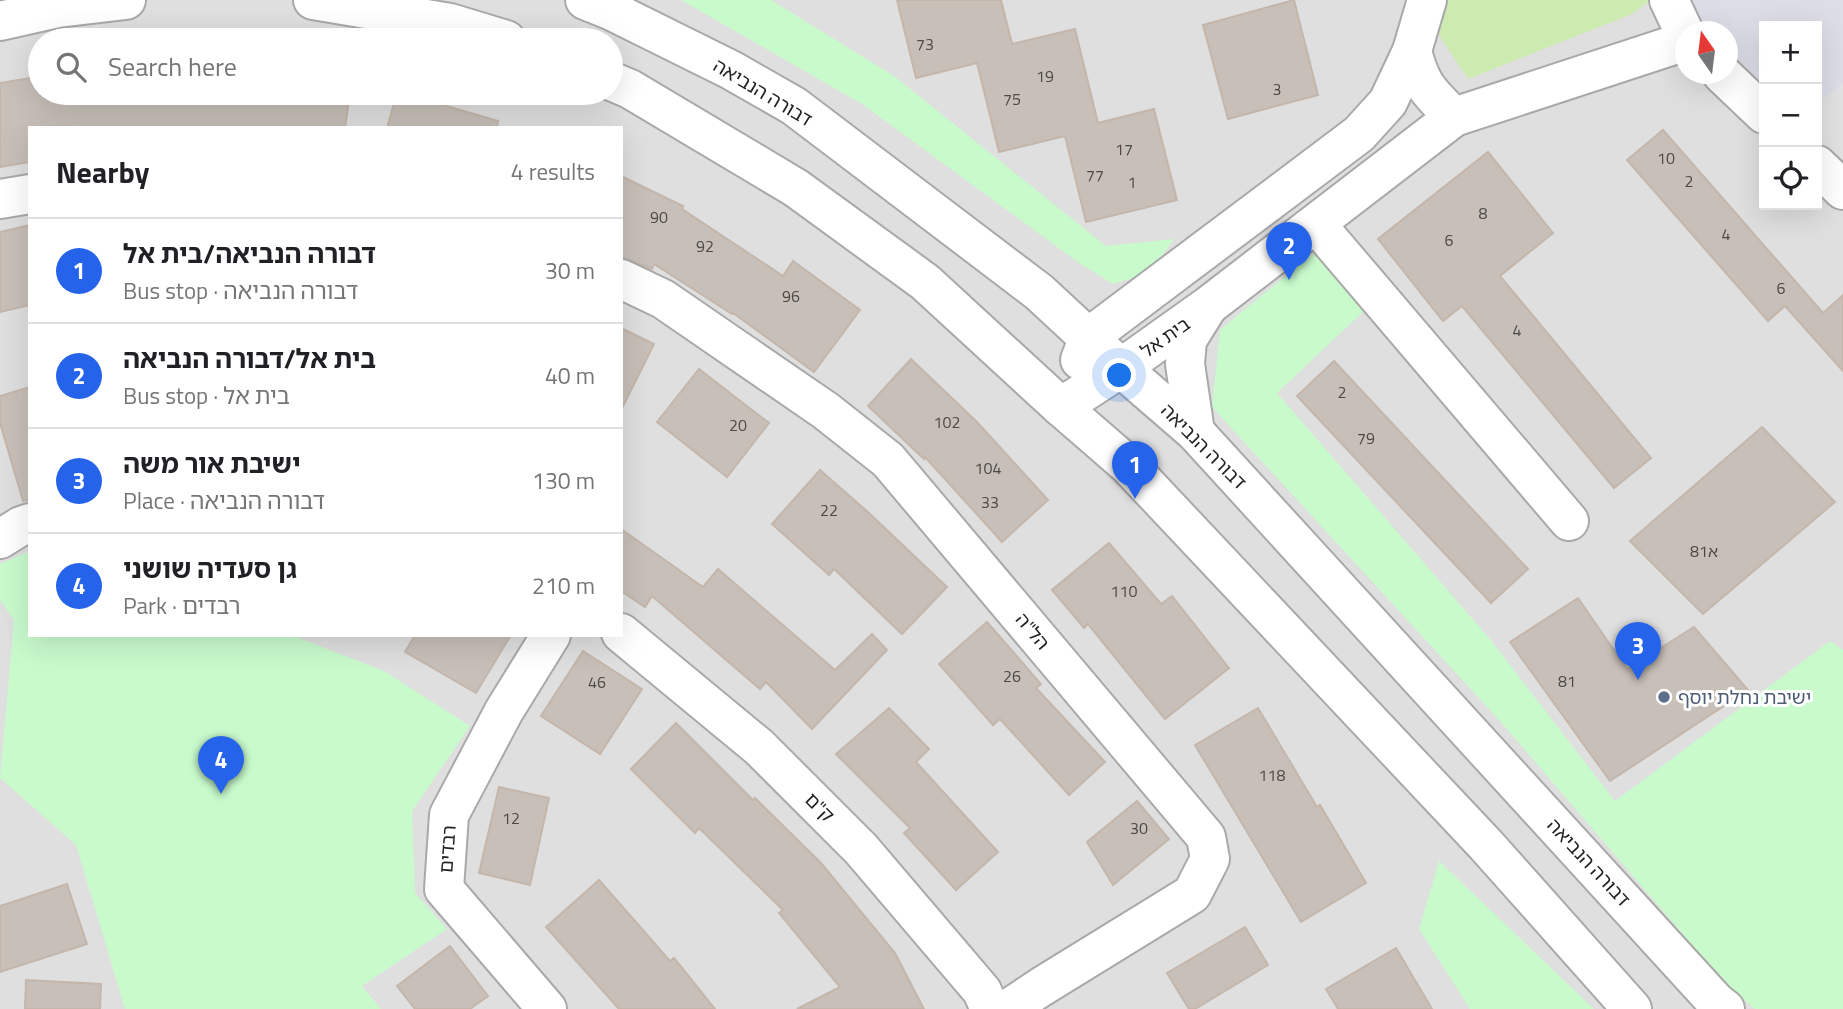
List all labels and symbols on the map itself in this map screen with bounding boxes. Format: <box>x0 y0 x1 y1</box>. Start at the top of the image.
north arrow <box>1675 21 1738 84</box>
house number: 73 <box>916 32 934 56</box>
street label: דבורה הנביאה <box>708 50 818 133</box>
house number: 19 <box>1036 64 1054 88</box>
house number: 3 <box>1273 77 1281 101</box>
house number: 75 <box>1003 87 1021 111</box>
house number: 17 <box>1115 137 1133 161</box>
house number: 10 <box>1657 146 1675 170</box>
house number: 77 <box>1086 163 1104 187</box>
house number: 2 <box>1685 169 1693 193</box>
house number: 1 <box>1128 170 1136 194</box>
house number: 8 <box>1479 201 1488 225</box>
house number: 90 <box>650 205 668 229</box>
pin: 2 <box>1266 222 1312 280</box>
house number: 4 <box>1722 222 1731 246</box>
house number: 6 <box>1445 228 1454 252</box>
house number: 92 <box>696 234 714 258</box>
house number: 6 <box>1777 276 1786 300</box>
house number: 96 <box>782 284 800 308</box>
street label: בית אל <box>1134 309 1196 364</box>
house number: 4 <box>1513 318 1522 342</box>
your location <box>1102 358 1136 392</box>
house number: 2 <box>1338 380 1346 404</box>
street label: דבורה הנביאה <box>1155 396 1254 495</box>
house number: 102 <box>934 410 960 434</box>
house number: 20 <box>729 413 747 437</box>
house number: 79 <box>1357 426 1375 450</box>
pin: 1 <box>1112 441 1158 499</box>
house number: 104 <box>975 456 1001 480</box>
house number: 33 <box>981 490 999 514</box>
house number: 22 <box>820 498 838 522</box>
house number: 81א <box>1690 539 1718 563</box>
house number: 110 <box>1111 579 1137 603</box>
street label: הל"ה <box>1009 606 1058 656</box>
pin: 3 <box>1615 622 1661 680</box>
house number: 26 <box>1003 664 1021 688</box>
house number: 81 <box>1558 669 1576 693</box>
house number: 46 <box>588 670 606 694</box>
place label: ישיבת נחלת יוסף <box>1678 682 1811 711</box>
marker: ישיבת נחלת יוסף <box>1656 689 1672 705</box>
pin: 4 <box>198 736 244 794</box>
house number: 118 <box>1259 763 1285 787</box>
street label: ק"ם <box>799 785 842 828</box>
house number: 12 <box>502 806 520 830</box>
street label: דבורה הנביאה <box>1541 811 1638 912</box>
house number: 30 <box>1130 816 1148 840</box>
street label: רבדים <box>430 824 463 874</box>

